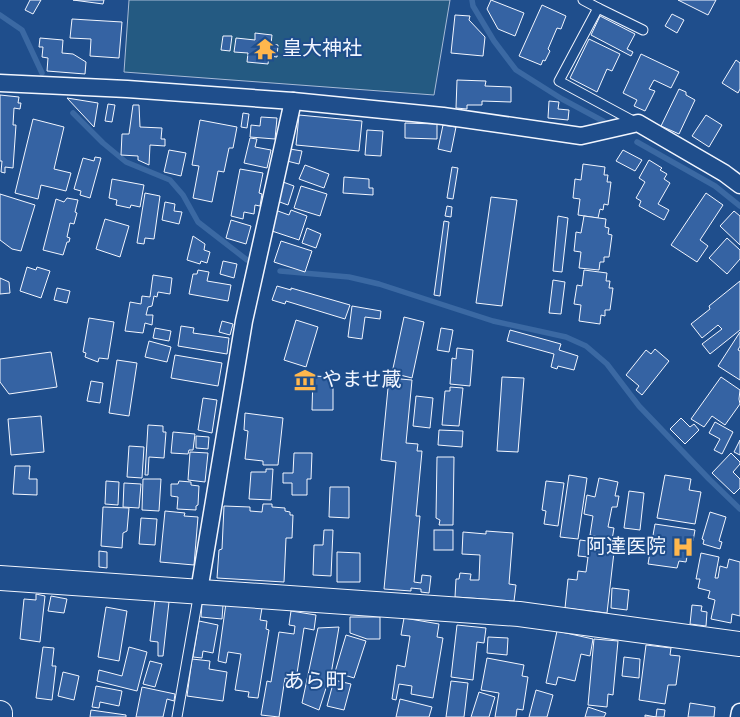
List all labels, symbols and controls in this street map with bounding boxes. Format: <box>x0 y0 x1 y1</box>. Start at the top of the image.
place label: 皇大神社 <box>282 34 362 64</box>
temple icon: 皇大神社 <box>252 36 278 62</box>
place label: やませ蔵 <box>322 365 401 395</box>
museum icon: やませ蔵 <box>292 367 318 393</box>
place label: 阿達医院 <box>586 532 666 562</box>
hospital icon: 阿達医院 <box>670 534 696 560</box>
district label: あら町 <box>284 666 347 698</box>

